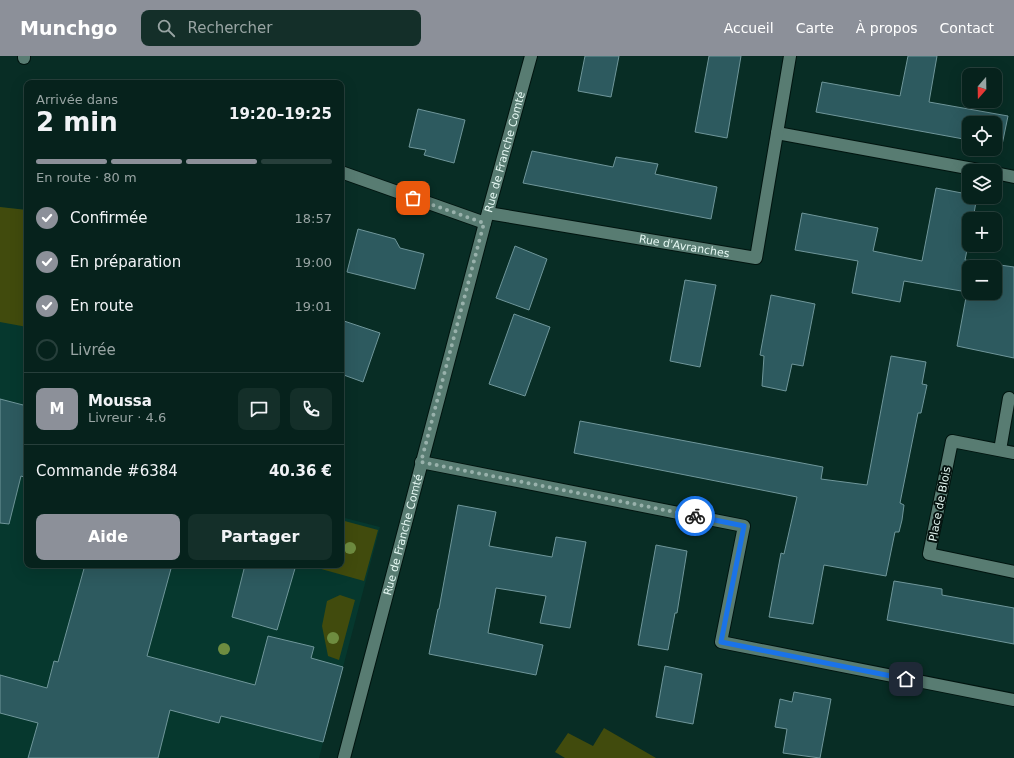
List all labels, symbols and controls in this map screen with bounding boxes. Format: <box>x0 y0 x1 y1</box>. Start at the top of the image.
search box <box>141 10 421 46</box>
text: Munchgo <box>20 17 117 39</box>
icon: search <box>155 17 177 39</box>
text: Rechercher <box>187 19 272 37</box>
text: Accueil <box>724 20 774 36</box>
text: Carte <box>796 20 834 36</box>
text: À propos <box>856 20 918 36</box>
text: Contact <box>940 20 994 36</box>
north arrow <box>962 68 1002 108</box>
map controls <box>962 68 1002 300</box>
street label: Rue de Franche Comté <box>482 90 528 214</box>
text: Arrivée dans <box>36 92 118 107</box>
text: 19:20–19:25 <box>229 105 332 123</box>
text: 2 min <box>36 107 118 137</box>
button: locate <box>962 116 1002 156</box>
button: layers <box>962 164 1002 204</box>
text: En route · 80 m <box>36 170 137 185</box>
pin <box>396 181 430 215</box>
icon: bag <box>402 187 424 209</box>
icon: check <box>36 207 58 229</box>
text: Confirmée <box>70 209 148 227</box>
text: 18:57 <box>295 211 332 226</box>
button: + <box>962 212 1002 252</box>
street label: Rue d'Avranches <box>638 232 731 260</box>
icon: check <box>36 251 58 273</box>
text: En préparation <box>70 253 181 271</box>
text: 19:00 <box>295 255 332 270</box>
button: − <box>962 260 1002 300</box>
icon: check <box>36 295 58 317</box>
text: En route <box>70 297 133 315</box>
text: 19:01 <box>295 299 332 314</box>
text: Livrée <box>70 341 116 359</box>
button: chat <box>238 388 280 430</box>
button: phone <box>290 388 332 430</box>
text: Moussa <box>88 392 152 410</box>
text: M <box>50 400 64 418</box>
text: Livreur · 4.6 <box>88 410 166 425</box>
text: Commande #6384 <box>36 462 178 480</box>
text: 40.36 € <box>269 462 332 480</box>
street label: Place de Blois <box>926 465 954 543</box>
street label: Rue de Franche Comté <box>381 472 425 597</box>
courier <box>675 496 715 536</box>
icon: bike <box>684 505 706 527</box>
button: Aide <box>36 514 180 560</box>
button: Partager <box>188 514 332 560</box>
pin <box>889 662 923 696</box>
icon: home <box>895 668 917 690</box>

